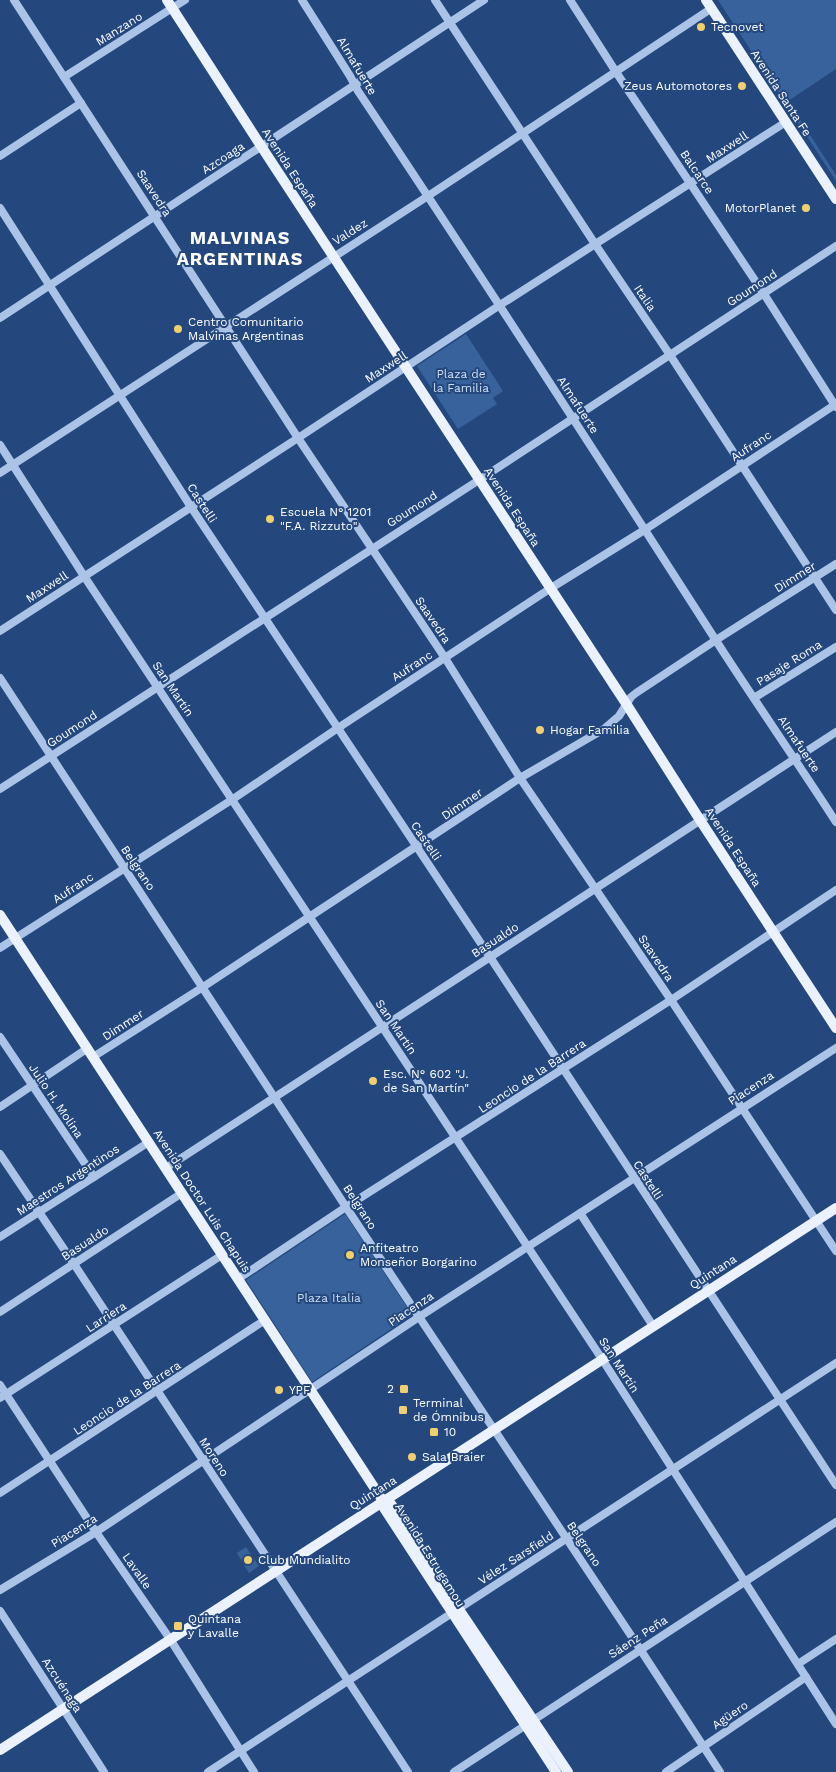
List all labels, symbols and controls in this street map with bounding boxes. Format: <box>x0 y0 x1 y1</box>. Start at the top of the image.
street label: Manzano <box>93 9 145 49</box>
place label: Tecnovet <box>711 20 763 34</box>
marker: Tecnovet <box>695 21 707 33</box>
street label: Almafuerte <box>334 34 380 98</box>
street label: Avenida Santa Fe <box>748 47 814 139</box>
place label: Zeus Automotores <box>624 79 732 93</box>
marker: Zeus Automotores <box>736 80 748 92</box>
street label: Avenida España <box>259 126 321 211</box>
street label: Maxwell <box>703 128 751 166</box>
street label: Azcoaga <box>199 139 247 177</box>
street label: Balcarce <box>677 147 717 197</box>
street label: Saavedra <box>134 167 174 219</box>
place label: MotorPlanet <box>725 201 796 215</box>
marker: MotorPlanet <box>800 202 812 214</box>
street label: Valdez <box>330 216 370 248</box>
district label: MALVINAS ARGENTINAS <box>177 227 303 269</box>
street label: Goumond <box>724 267 780 309</box>
street label: Italia <box>631 282 659 314</box>
place label: Centro Comunitario Malvinas Argentinas <box>188 315 304 343</box>
marker: Centro Comunitario Malvinas Argentinas <box>172 323 184 335</box>
street label: Maxwell <box>362 348 410 386</box>
park label: Plaza de la Familia <box>433 367 489 395</box>
street label: Almafuerte <box>554 374 602 436</box>
street label: Aufranc <box>728 428 774 464</box>
street label: Avenida España <box>481 465 543 550</box>
street label: Castelli <box>184 481 220 525</box>
street label: Goumond <box>384 488 440 530</box>
place label: Escuela N° 1201 "F.A. Rizzuto" <box>280 505 371 533</box>
marker: Escuela N° 1201 "F.A. Rizzuto" <box>264 513 276 525</box>
street label: Dimmer <box>772 559 819 595</box>
street label: Maxwell <box>23 568 71 606</box>
street label: Saavedra <box>412 594 454 646</box>
street label: Pasaje Roma <box>754 637 825 689</box>
street label: Aufranc <box>389 648 435 684</box>
street label: San Martín <box>150 659 196 719</box>
street label: Goumond <box>44 708 100 750</box>
street label: Almafuerte <box>775 713 823 775</box>
place label: Hogar Familia <box>550 723 630 737</box>
marker: Hogar Familia <box>534 724 546 736</box>
street label: Dimmer <box>439 785 485 823</box>
street label: Avenida España <box>702 805 764 890</box>
street label: Castelli <box>408 819 444 863</box>
street label: Belgrano <box>118 843 158 893</box>
street label: Aufranc <box>50 870 96 906</box>
street label: Basualdo <box>469 920 521 960</box>
street label: Saavedra <box>635 932 677 984</box>
street label: San Martín <box>373 997 419 1057</box>
street label: Dimmer <box>100 1006 146 1044</box>
street label: Leoncio de la Barrera <box>476 1036 589 1116</box>
street label: Julio H. Molina <box>26 1061 86 1141</box>
place label: Esc. N° 602 "J. de San Martín" <box>383 1067 469 1095</box>
street label: Piacenza <box>726 1068 777 1108</box>
marker: Esc. N° 602 "J. de San Martín" <box>367 1075 379 1087</box>
street label: Avenida Doctor Luis Chapuis <box>150 1127 254 1275</box>
street label: Maestros Argentinos <box>14 1142 122 1218</box>
street label: Castelli <box>630 1158 666 1202</box>
street label: Belgrano <box>340 1182 380 1232</box>
street label: Basualdo <box>59 1223 111 1263</box>
place label: Anfiteatro Monseñor Borgarino <box>360 1241 477 1269</box>
marker: Anfiteatro Monseñor Borgarino <box>344 1249 356 1261</box>
street label: Quintana <box>687 1252 739 1292</box>
street label: Piacenza <box>386 1289 436 1329</box>
park label: Plaza Italia <box>297 1291 361 1305</box>
street label: Larriera <box>83 1299 129 1335</box>
street label: San Martín <box>596 1335 642 1395</box>
street label: Leoncio de la Barrera <box>71 1358 184 1438</box>
place label: 2 <box>387 1382 394 1396</box>
place label: YPF <box>289 1383 310 1397</box>
marker: 2 <box>398 1383 410 1395</box>
marker: YPF <box>273 1384 285 1396</box>
place label: Terminal de Ómnibus <box>413 1396 484 1424</box>
marker: Terminal de Ómnibus <box>397 1404 409 1416</box>
place label: 10 <box>444 1425 456 1439</box>
marker: 10 <box>428 1426 440 1438</box>
street label: Moreno <box>196 1435 232 1479</box>
place label: Sala Braier <box>422 1450 485 1464</box>
marker: Sala Braier <box>406 1451 418 1463</box>
street label: Quintana <box>347 1473 399 1513</box>
street label: Avenida Estrugamou <box>392 1500 468 1610</box>
street label: Piacenza <box>48 1511 100 1551</box>
street label: Belgrano <box>564 1519 604 1569</box>
street label: Vélez Sarsfield <box>476 1529 556 1587</box>
street label: Lavalle <box>120 1550 155 1592</box>
place label: Club Mundialito <box>258 1553 351 1567</box>
marker: Club Mundialito <box>242 1554 254 1566</box>
place label: Quintana y Lavalle <box>188 1612 241 1640</box>
street label: Sáenz Peña <box>606 1613 670 1661</box>
marker: Quintana y Lavalle <box>172 1620 184 1632</box>
street label: Azcuénaga <box>39 1655 85 1715</box>
street label: Agüero <box>709 1698 751 1732</box>

